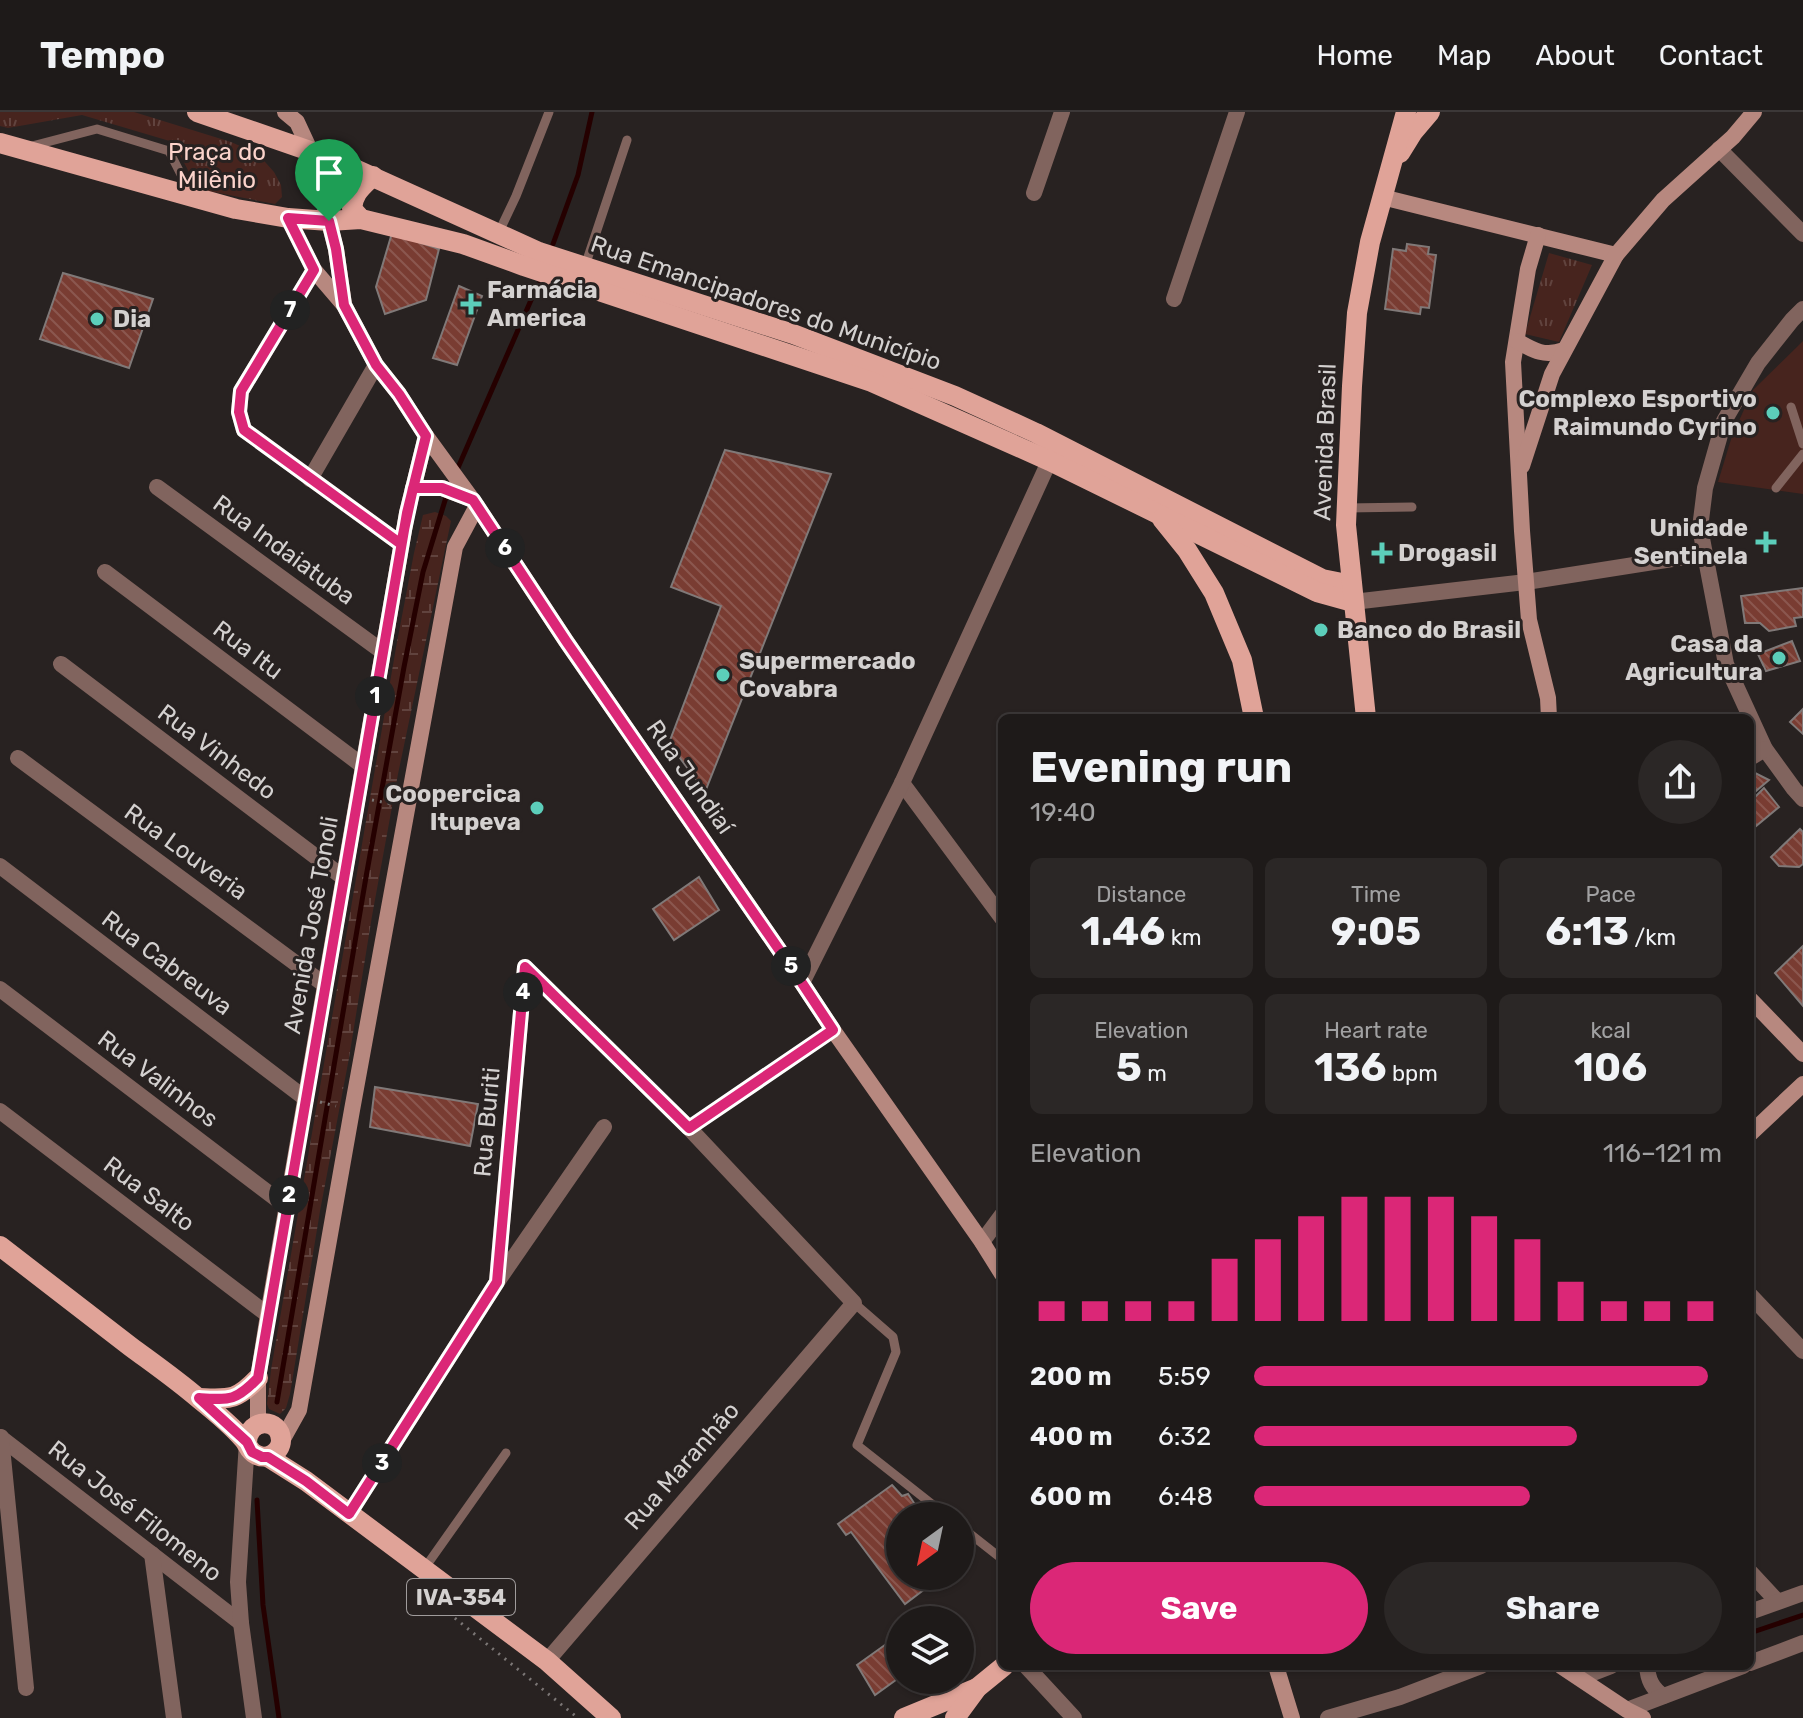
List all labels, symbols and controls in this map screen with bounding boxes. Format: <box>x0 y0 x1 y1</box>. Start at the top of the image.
text: Tempo <box>40 32 165 78</box>
text: Home <box>1316 39 1393 72</box>
text: Map <box>1437 39 1491 72</box>
text: About <box>1535 39 1615 72</box>
text: Contact <box>1659 39 1763 72</box>
park label: Praça do Milênio <box>168 138 266 194</box>
pin <box>295 139 363 221</box>
icon: arrive <box>307 151 351 195</box>
street label: Rua Emancipadores do Município <box>587 230 945 376</box>
place label: Farmácia America <box>487 276 598 332</box>
pin: 7 <box>270 290 310 330</box>
marker: Farmácia America <box>462 295 480 313</box>
text: 7 <box>284 296 296 323</box>
place label: Dia <box>113 305 151 333</box>
marker: Dia <box>88 310 106 328</box>
street label: Avenida Brasil <box>1308 363 1342 521</box>
place label: Complexo Esportivo Raimundo Cyrino <box>1518 385 1757 441</box>
marker: Complexo Esportivo Raimundo Cyrino <box>1764 404 1782 422</box>
street label: Rua Indaiatuba <box>208 489 360 611</box>
place label: Unidade Sentinela <box>1634 514 1748 570</box>
pin: 6 <box>485 528 525 568</box>
marker: Unidade Sentinela <box>1755 531 1777 553</box>
text: 6 <box>498 534 512 561</box>
place label: Drogasil <box>1398 539 1497 567</box>
marker: Drogasil <box>1373 544 1391 562</box>
street label: Rua Itu <box>208 615 288 685</box>
place label: Banco do Brasil <box>1337 616 1521 644</box>
marker: Banco do Brasil <box>1312 621 1330 639</box>
place label: Casa da Agricultura <box>1625 630 1763 686</box>
place label: Supermercado Covabra <box>739 647 916 703</box>
marker: Casa da Agricultura <box>1770 649 1788 667</box>
marker: Supermercado Covabra <box>714 666 732 684</box>
pin: 1 <box>355 676 395 716</box>
text: 1 <box>370 682 380 709</box>
street label: Rua Vinhedo <box>152 698 282 806</box>
street label: Rua Jundiaí <box>641 715 740 840</box>
button: share <box>1638 740 1722 824</box>
text: Evening run <box>1030 741 1292 793</box>
place label: Coopercica Itupeva <box>385 780 521 836</box>
text: 19:40 <box>1030 797 1096 828</box>
street label: Rua Louveria <box>119 798 253 906</box>
marker: Coopercica Itupeva <box>528 799 546 817</box>
street label: Avenida José Tonoli <box>278 814 344 1036</box>
text: Distance <box>1096 881 1186 908</box>
text: Time <box>1351 881 1401 908</box>
text: Pace <box>1585 881 1636 908</box>
street label: Rua Cabreuva <box>96 905 238 1021</box>
text: 1.46 <box>1081 908 1165 955</box>
text: 9:05 <box>1331 908 1421 955</box>
text: 6:13 <box>1545 908 1629 955</box>
text: km <box>1165 924 1202 951</box>
text: /km <box>1629 924 1676 951</box>
pin: 5 <box>771 946 811 986</box>
text: 5 <box>784 952 798 979</box>
pin: 4 <box>503 972 543 1012</box>
text: 4 <box>515 978 531 1005</box>
text: Elevation <box>1094 1017 1188 1044</box>
text: Heart rate <box>1324 1017 1428 1044</box>
text: kcal <box>1590 1017 1631 1044</box>
street label: Rua Valinhos <box>92 1025 224 1133</box>
text: 5 <box>1116 1044 1142 1091</box>
text: 136 <box>1314 1044 1387 1091</box>
text: 106 <box>1574 1044 1647 1091</box>
text: m <box>1142 1060 1167 1087</box>
text: bpm <box>1387 1060 1438 1087</box>
street label: Rua Buriti <box>468 1066 506 1178</box>
text: Elevation <box>1030 1138 1141 1169</box>
text: 116–121 m <box>1603 1138 1722 1169</box>
street label: Rua Salto <box>98 1151 200 1237</box>
pin: 2 <box>269 1175 309 1215</box>
text: 2 <box>282 1181 296 1208</box>
text: 200 m <box>1030 1361 1112 1392</box>
text: 5:59 <box>1158 1361 1211 1392</box>
street label: Rua Maranhão <box>619 1396 745 1536</box>
text: 400 m <box>1030 1421 1112 1452</box>
text: 6:32 <box>1158 1421 1211 1452</box>
street label: Rua José Filomeno <box>43 1435 227 1587</box>
pin: 3 <box>362 1443 402 1483</box>
text: 3 <box>375 1449 389 1476</box>
text: 600 m <box>1030 1481 1112 1512</box>
text: 6:48 <box>1158 1481 1213 1512</box>
north arrow <box>886 1502 974 1590</box>
map controls <box>886 1502 974 1694</box>
button: Save <box>1030 1562 1368 1654</box>
button: Share <box>1384 1562 1722 1654</box>
road number: IVA-354 <box>407 1579 515 1615</box>
button: layers <box>886 1606 974 1694</box>

